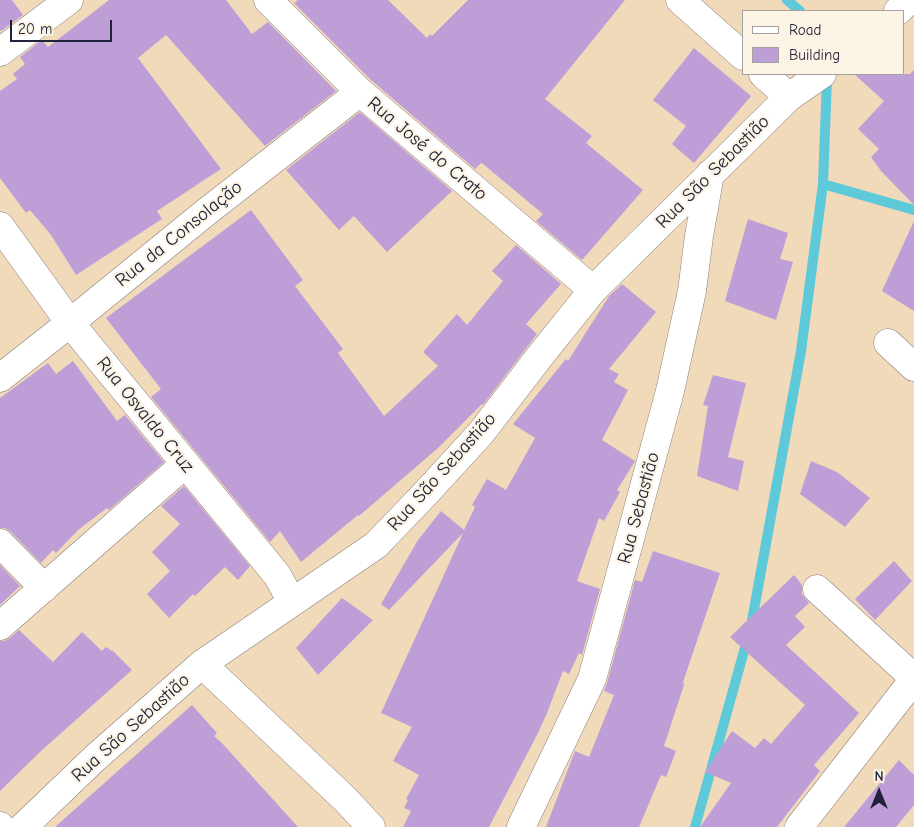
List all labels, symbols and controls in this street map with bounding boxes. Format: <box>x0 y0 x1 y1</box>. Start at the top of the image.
scale bar <box>12 10 115 42</box>
legend <box>742 10 904 75</box>
text: 20 m <box>18 20 52 38</box>
text: Road <box>789 21 821 39</box>
text: Building <box>789 46 840 64</box>
street label: Rua José do Crato <box>362 92 492 206</box>
street label: Rua São Sebastião <box>651 110 775 234</box>
street label: Rua da Consolação <box>111 176 247 292</box>
street label: Rua Osvaldo Cruz <box>91 352 199 478</box>
street label: Rua São Sebastião <box>383 408 501 536</box>
street label: Rua Sebastião <box>613 450 665 566</box>
street label: Rua São Sebastião <box>67 669 195 787</box>
north arrow <box>854 767 904 817</box>
text: N <box>874 768 884 785</box>

